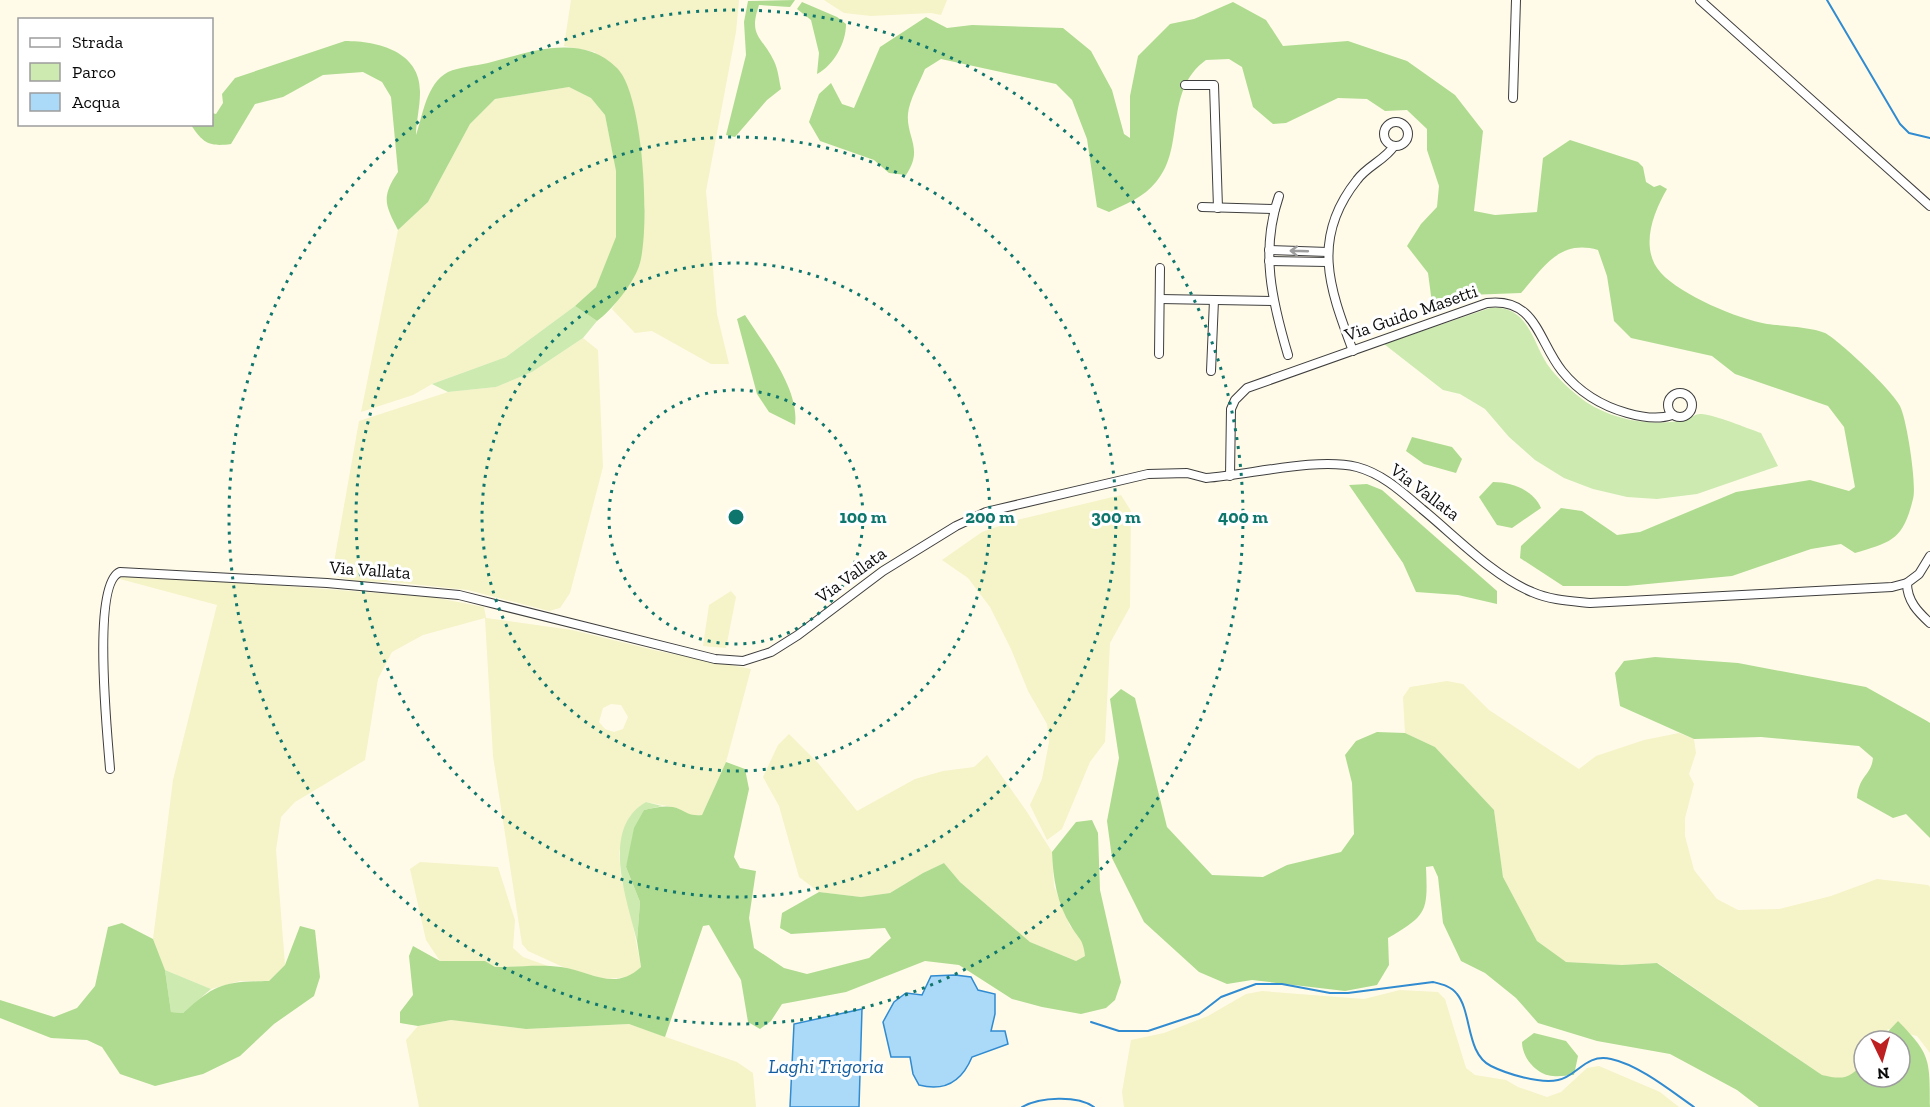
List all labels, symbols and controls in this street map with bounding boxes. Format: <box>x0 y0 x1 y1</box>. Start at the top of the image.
legend <box>18 18 213 126</box>
text: Strada <box>72 31 123 53</box>
text: Parco <box>72 61 116 83</box>
text: Acqua <box>72 91 120 113</box>
one-way arrow <box>1289 245 1309 257</box>
street label: Via Guido Masetti <box>1341 280 1480 346</box>
street label: Via Vallata <box>1385 458 1464 525</box>
text: 100 m <box>839 506 887 528</box>
text: 200 m <box>965 506 1015 528</box>
text: 300 m <box>1091 506 1141 528</box>
text: 400 m <box>1218 506 1268 528</box>
centre of rings <box>726 507 746 527</box>
street label: Via Vallata <box>811 542 891 608</box>
street label: Via Vallata <box>328 556 412 584</box>
north arrow <box>1852 1029 1912 1089</box>
water label: Laghi Trigoria <box>768 1054 884 1078</box>
text: N <box>1876 1063 1890 1083</box>

